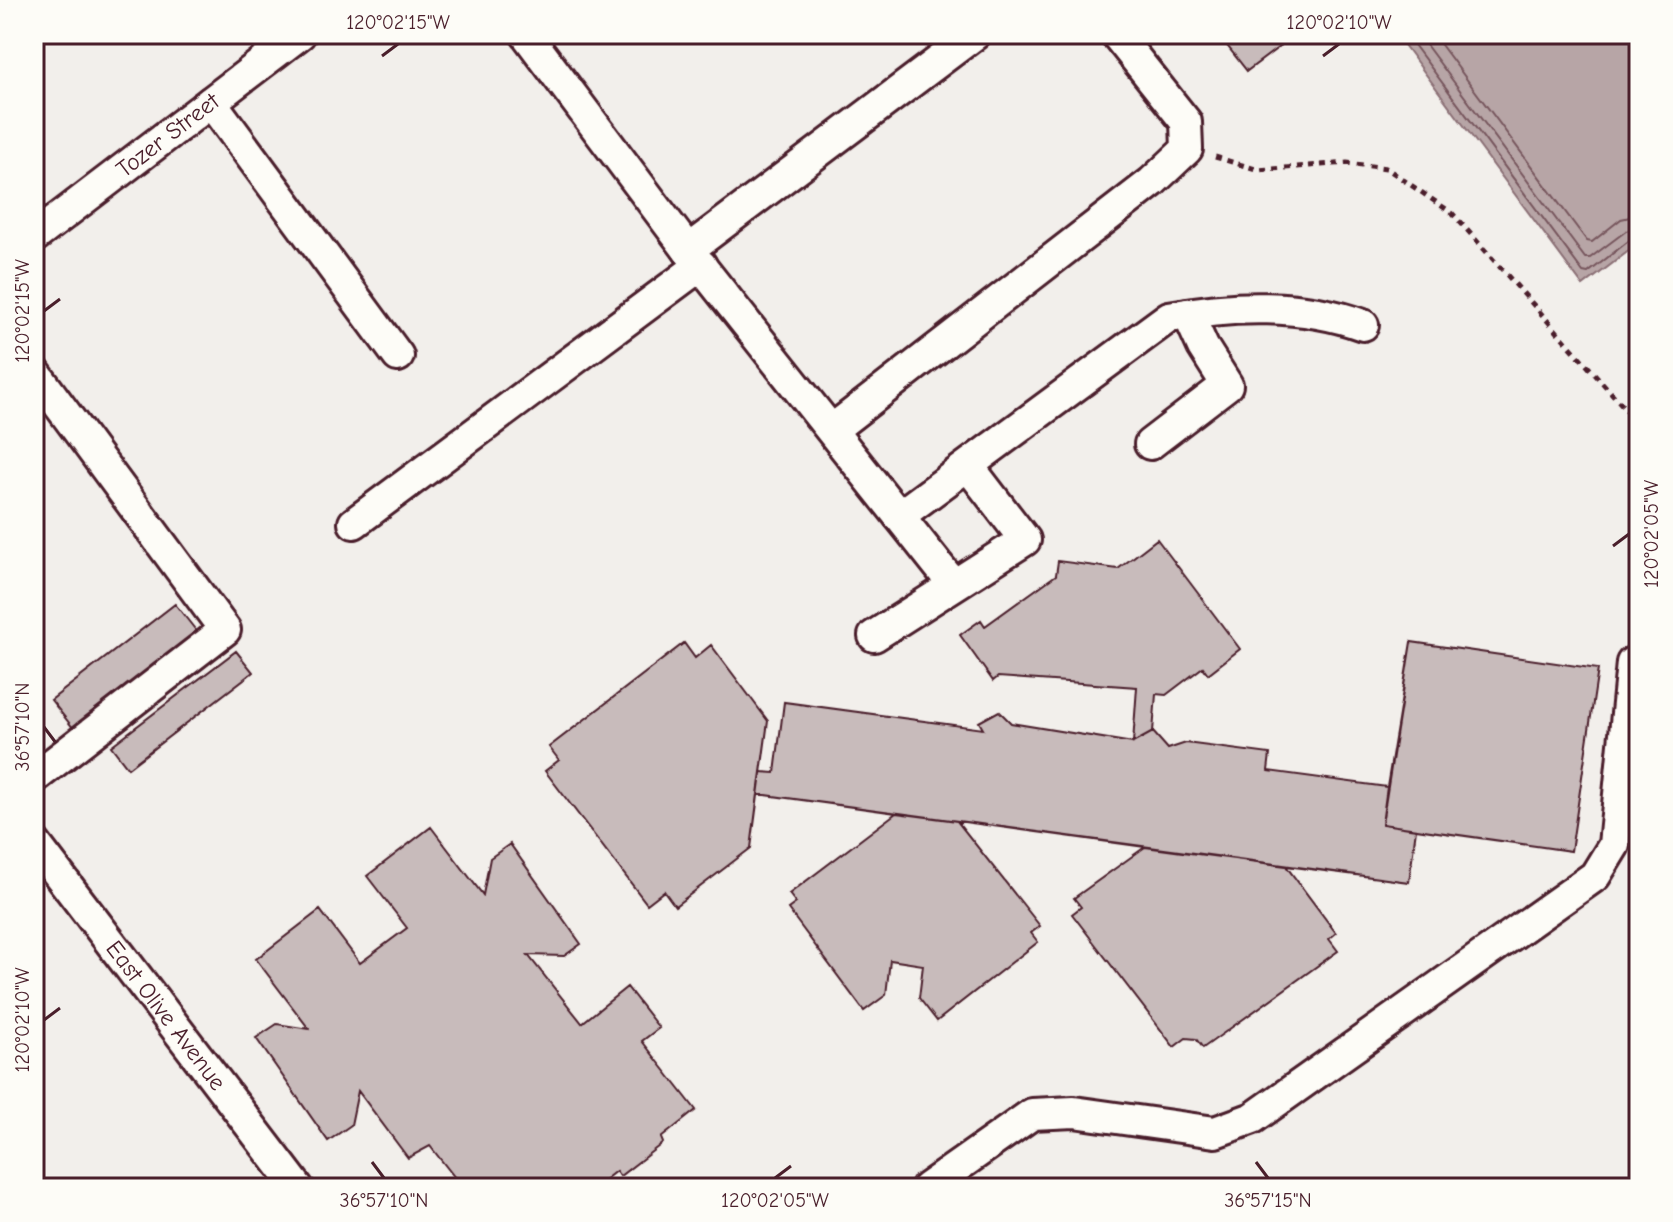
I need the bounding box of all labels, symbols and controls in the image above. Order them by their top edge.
text: 120°02'15"W [346,11,450,34]
text: 120°02'10"W [1287,11,1392,34]
street label: Tozer Street [111,86,225,183]
text: 120°02'15"W [11,259,34,363]
text: 120°02'05"W [1640,479,1663,588]
text: 36°57'10"N [11,683,34,771]
street label: East Olive Avenue [100,935,232,1096]
text: 120°02'10"W [11,967,34,1073]
text: 36°57'10"N [340,1189,428,1212]
text: 120°02'05"W [721,1189,830,1212]
text: 36°57'15"N [1224,1189,1312,1212]

